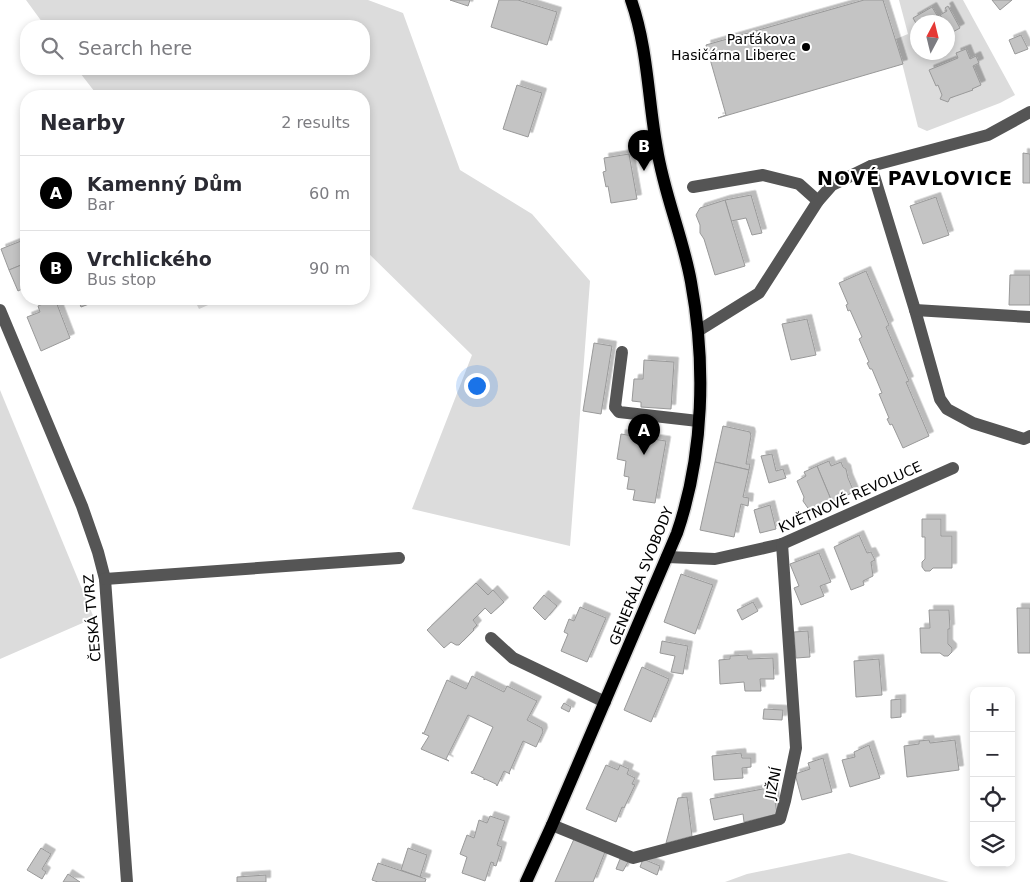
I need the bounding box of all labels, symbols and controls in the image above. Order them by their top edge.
north arrow [910,15,955,60]
search box [20,20,370,75]
place label: Parťákova Hasičárna Liberec [671,31,796,63]
icon: search [38,34,66,62]
text: Search here [78,37,192,59]
marker: Parťákova Hasičárna Liberec [800,41,812,53]
text: Nearby [40,111,125,135]
text: 2 results [281,113,350,132]
pin: B [628,130,660,171]
district label: NOVÉ PAVLOVICE [817,167,1013,189]
text: Kamenný Dům [87,173,242,195]
text: A [50,184,62,203]
text: 60 m [309,184,350,203]
text: Bar [87,195,114,214]
text: Vrchlického [87,248,212,270]
text: B [50,259,62,278]
text: 90 m [309,259,350,278]
text: Bus stop [87,270,156,289]
your location [464,373,490,399]
pin: A [628,414,660,455]
street label: KVĚTNOVÉ REVOLUCE [776,458,924,536]
street label: GENERÁLA SVOBODY [606,504,676,648]
street label: ČESKÁ TVRZ [79,574,104,663]
map controls [970,687,1015,867]
button: + [970,687,1015,732]
button: − [970,732,1015,777]
street label: JIŽNÍ [761,765,784,802]
button: locate [970,777,1015,822]
button: layers [970,822,1015,867]

